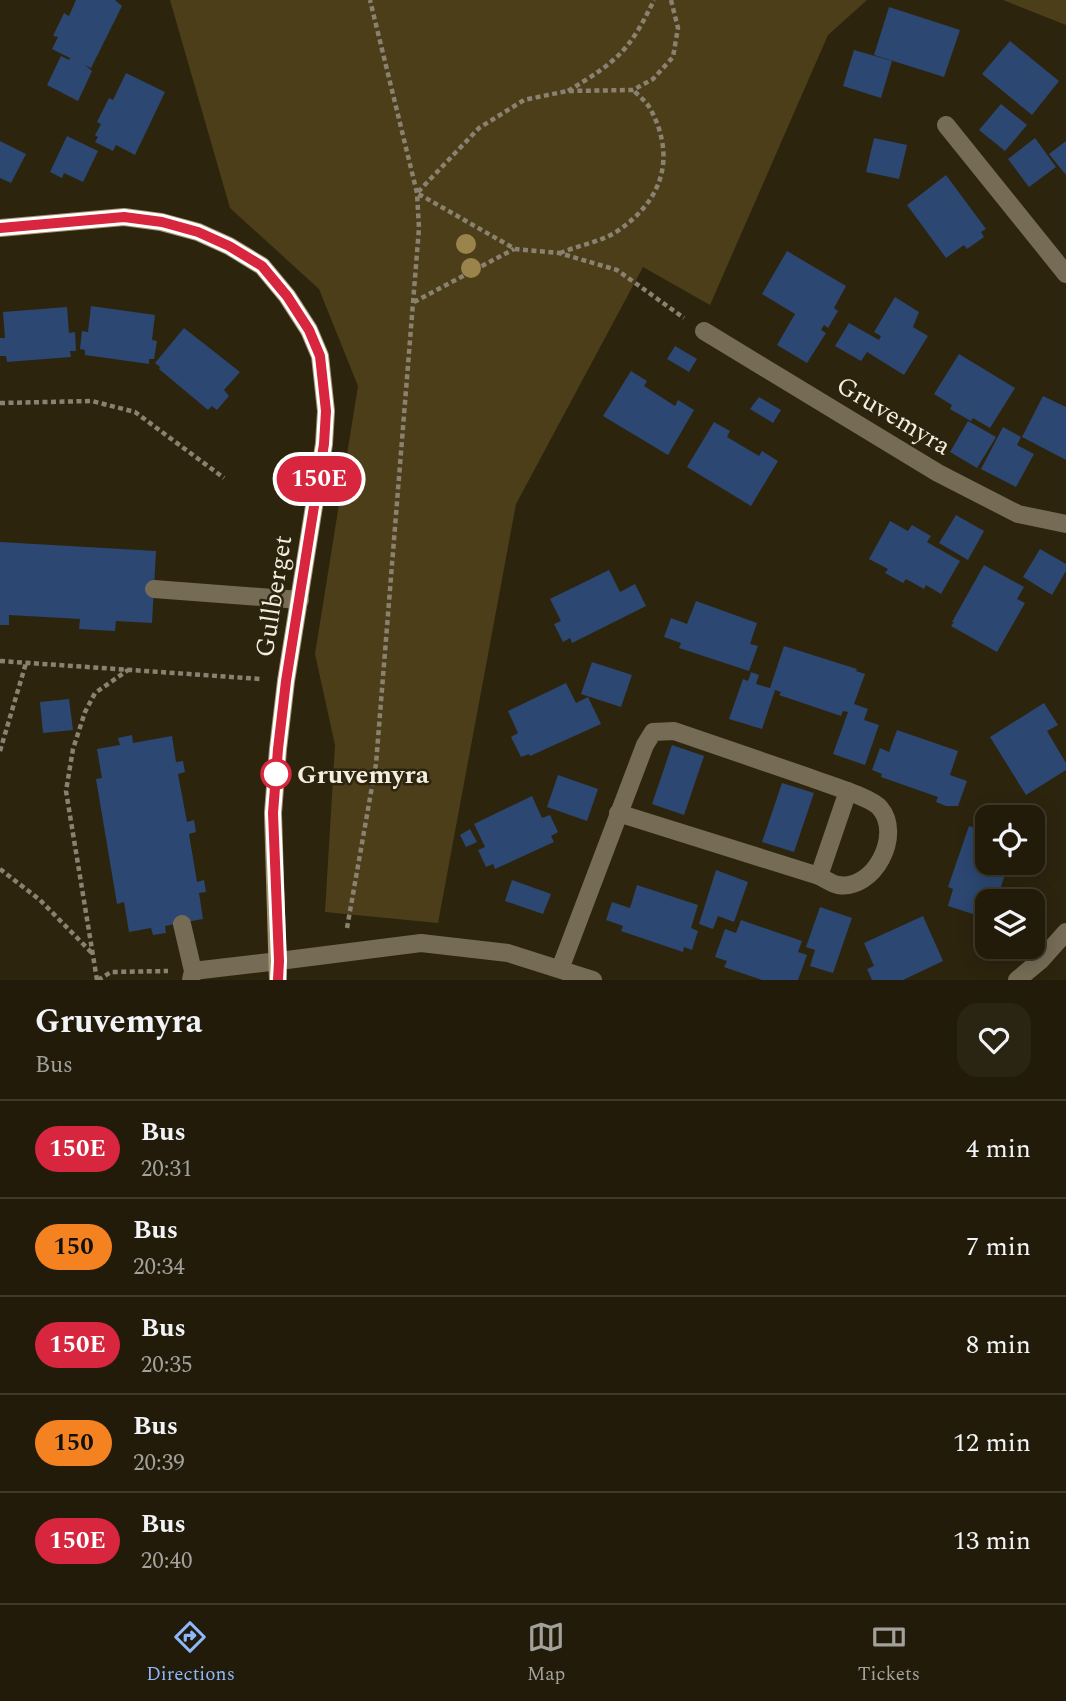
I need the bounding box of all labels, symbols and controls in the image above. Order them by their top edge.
street label: Gruvemyra [828,366,959,466]
line badge: 150E [270,456,368,502]
text: 150E [291,461,347,497]
street label: Gullberget [245,532,303,660]
place label: Gruvemyra [297,755,430,795]
marker: Gruvemyra [261,759,291,789]
map controls [975,805,1045,959]
button: locate [975,805,1045,875]
button: layers [975,889,1045,959]
text: Gruvemyra [35,997,203,1047]
button: heart [957,1003,1031,1077]
text: Bus [35,1048,73,1083]
text: Bus [141,1112,186,1152]
text: 4 min [966,1129,1031,1169]
text: 150E [49,1131,106,1167]
text: 20:31 [141,1152,193,1187]
text: Bus [133,1210,178,1250]
text: 7 min [966,1227,1031,1267]
text: 150 [53,1229,94,1265]
text: 20:34 [133,1250,185,1285]
text: Bus [141,1308,186,1348]
text: 8 min [966,1325,1031,1365]
text: 150E [49,1327,106,1363]
text: 20:35 [141,1348,193,1383]
text: Bus [133,1406,178,1446]
text: 12 min [953,1423,1031,1463]
text: 150 [53,1425,94,1461]
text: 20:39 [133,1446,185,1481]
text: Bus [141,1504,186,1544]
text: 13 min [953,1521,1031,1561]
text: 150E [49,1523,106,1559]
text: 20:40 [141,1544,193,1579]
tab: Directions [146,1618,235,1689]
tab: Map [527,1618,565,1689]
tab: Tickets [858,1618,920,1689]

